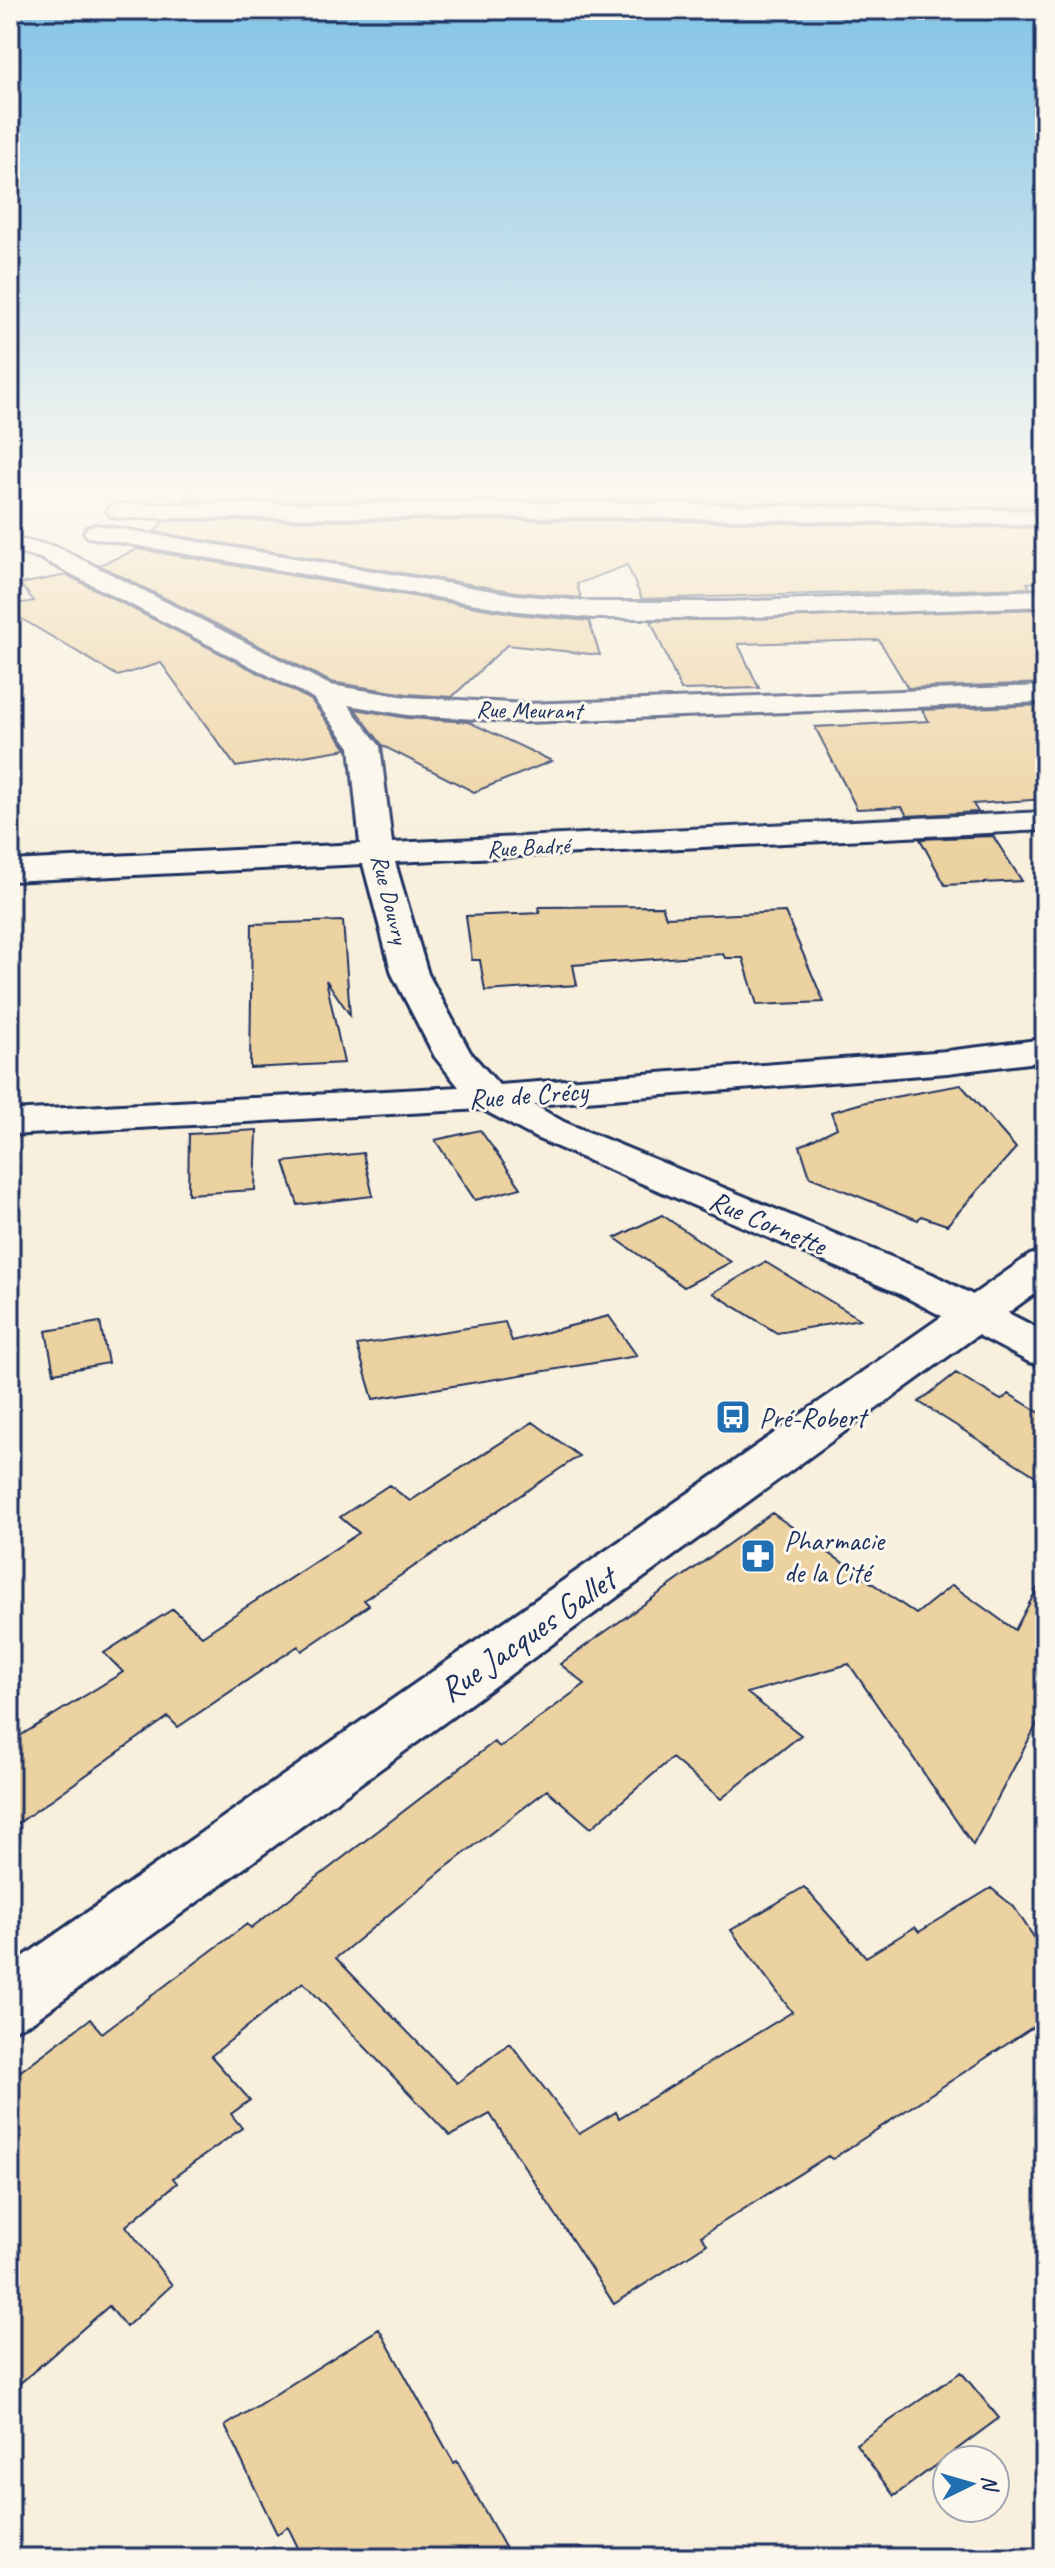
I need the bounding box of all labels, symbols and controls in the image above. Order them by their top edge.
street label: Rue Meurant [476,694,585,726]
street label: Rue Badré [486,830,574,864]
street label: Rue Douvry [364,851,416,948]
street label: Rue de Crécy [467,1073,591,1116]
street label: Rue Cornette [704,1182,833,1263]
bus stop icon: Pré-Robert [714,1398,752,1436]
place label: Pré-Robert [759,1400,869,1435]
place label: Pharmacie de la Cité [784,1523,886,1590]
pharmacy icon: Pharmacie de la Cité [739,1537,777,1575]
street label: Rue Jacques Gallet [431,1555,628,1711]
north arrow [931,2444,1011,2524]
text: N [975,2474,1005,2494]

